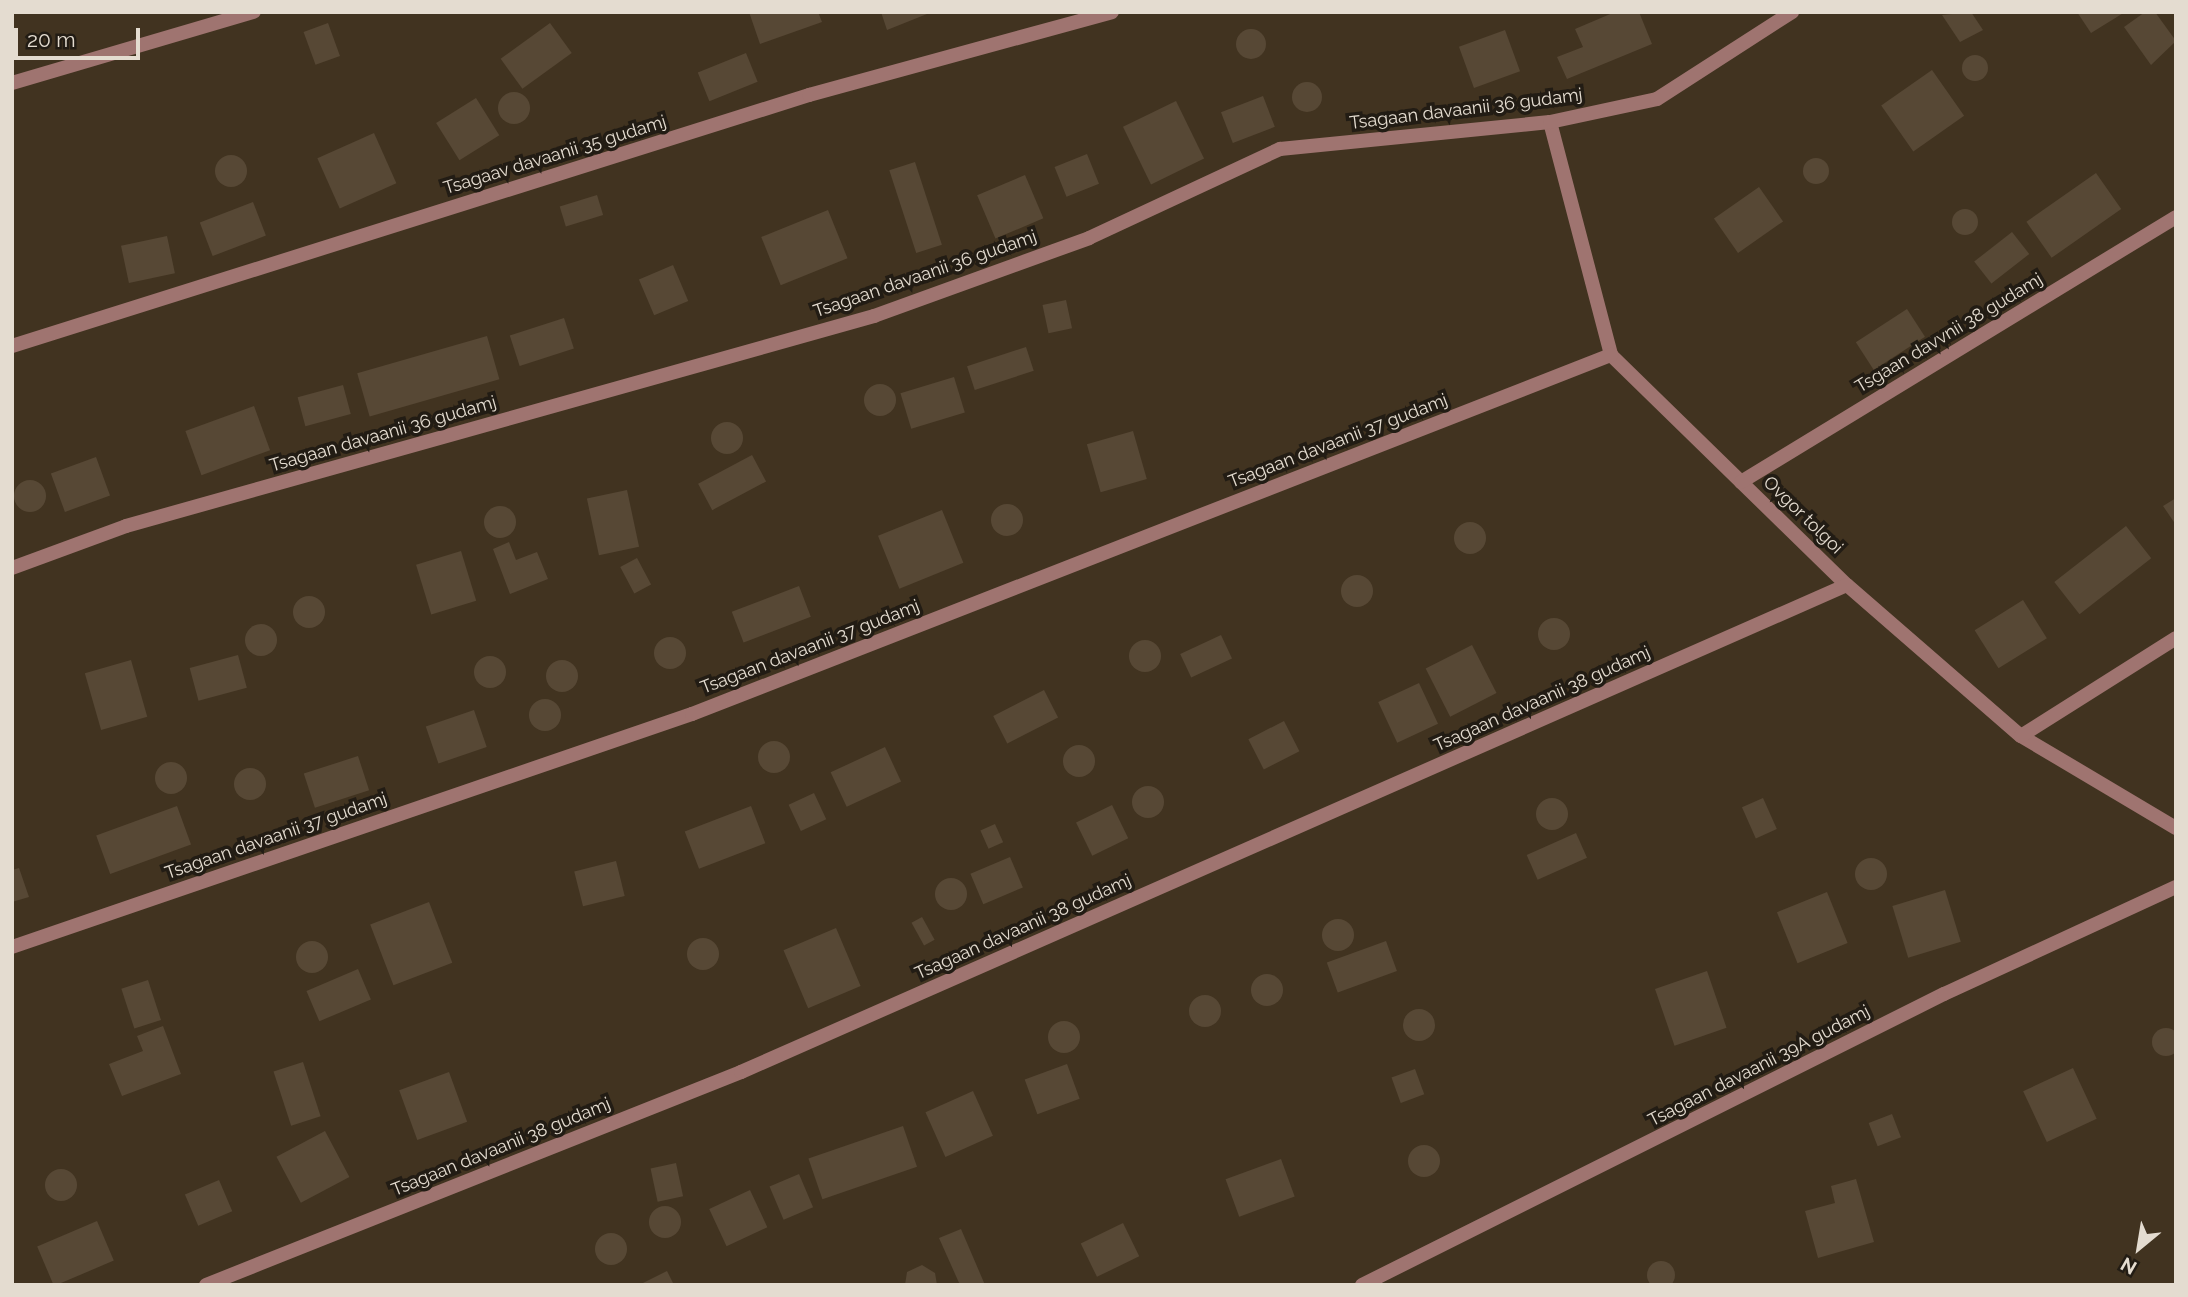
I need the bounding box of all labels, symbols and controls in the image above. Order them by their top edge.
scale bar [18,14,144,58]
text: 20 m [27,27,75,52]
street label: Tsagaan davaanii 36 gudamj [1348,84,1584,134]
street label: Tsagaav davaanii 35 gudamj [441,111,669,199]
street label: Tsagaan davaanii 36 gudamj [811,226,1039,322]
street label: Tsgaan davvnii 38 gudamj [1851,268,2047,398]
street label: Tsagaan davaanii 37 gudamj [1225,389,1451,493]
street label: Tsagaan davaanii 36 gudamj [267,391,499,477]
street label: Ovgor tolgoi [1759,472,1847,558]
street label: Tsagaan davaanii 37 gudamj [697,595,923,699]
street label: Tsagaan davaanii 38 gudamj [1431,641,1653,757]
street label: Tsagaan davaanii 37 gudamj [162,788,390,884]
street label: Tsagaan davaanii 38 gudamj [912,869,1134,985]
street label: Tsagaan davaanii 39A gudamj [1644,1000,1874,1132]
street label: Tsagaan davaanii 38 gudamj [388,1093,614,1201]
north arrow [2104,1213,2174,1283]
text: N [2117,1253,2140,1279]

